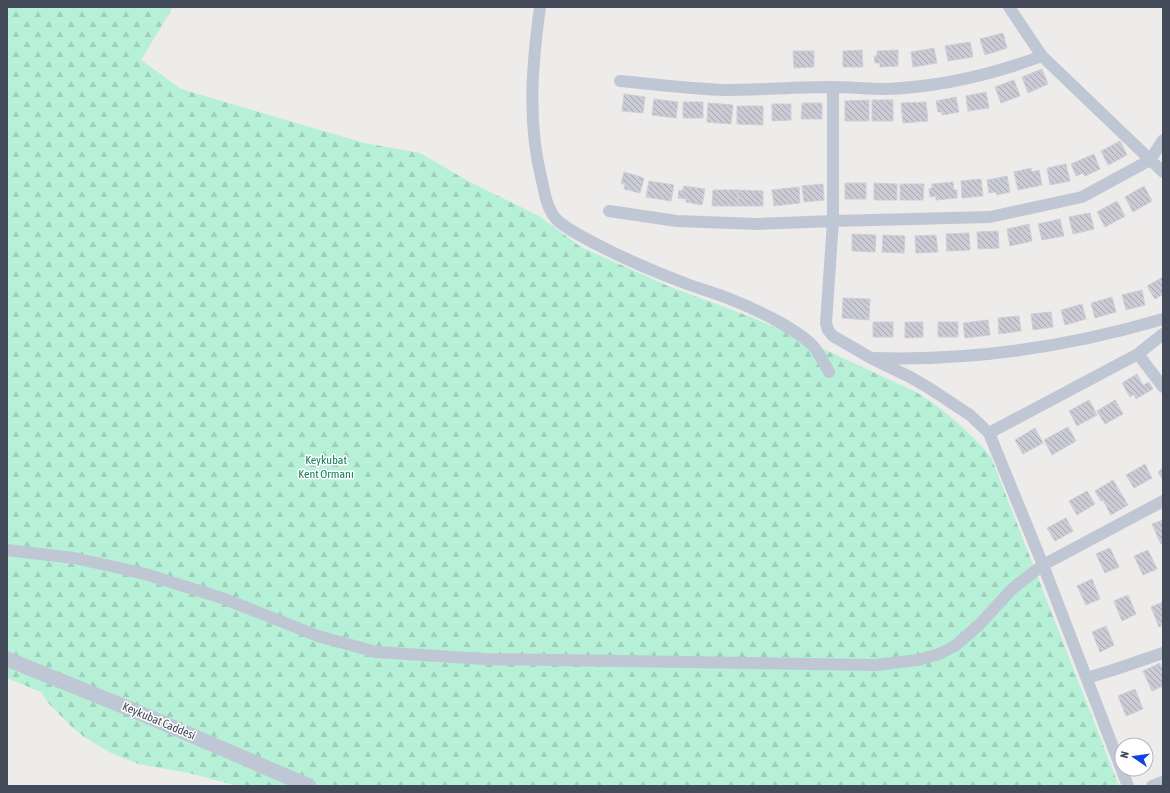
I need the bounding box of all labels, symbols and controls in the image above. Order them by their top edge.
park label: Keykubat Kent Ormanı [298,453,354,481]
street label: Keykubat Caddesi [120,699,198,743]
north arrow [1114,737,1154,777]
text: N [1118,750,1131,759]

